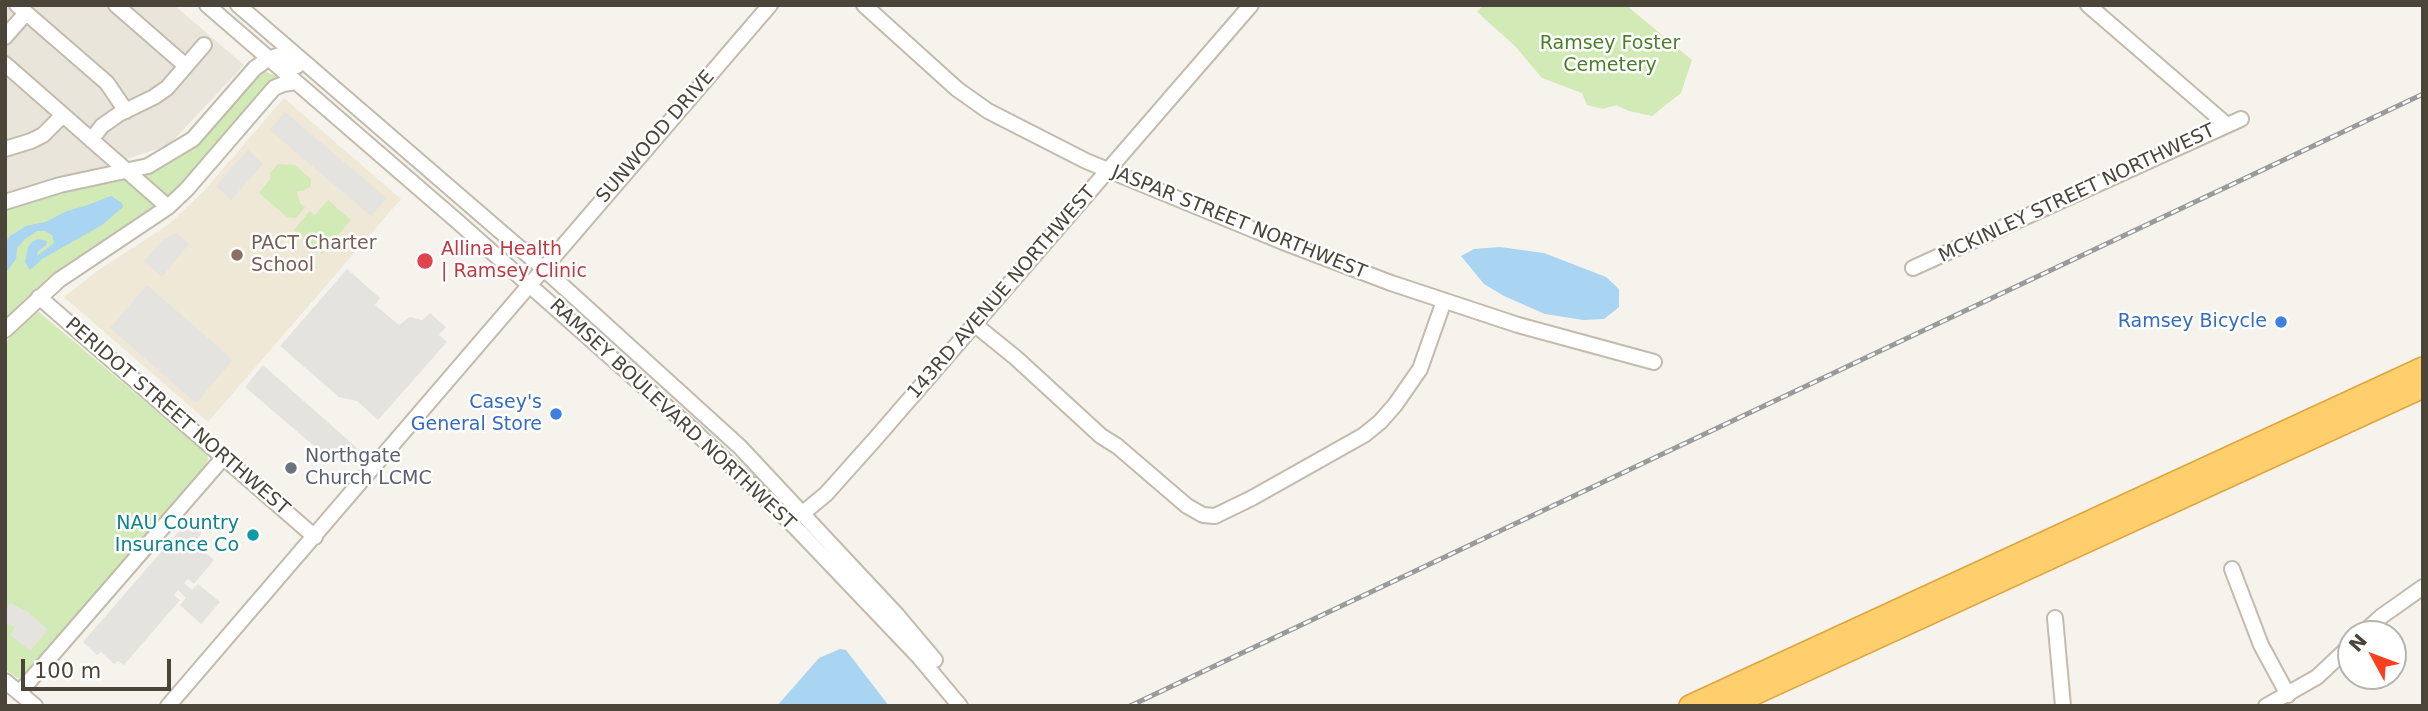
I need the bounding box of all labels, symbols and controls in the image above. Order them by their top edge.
park label: Ramsey Foster Cemetery [1540,33,1680,77]
street label: SUNWOOD DRIVE [592,66,720,208]
street label: MCKINLEY STREET NORTHWEST [1935,120,2219,268]
street label: JASPAR STREET NORTHWEST [1108,161,1370,285]
street label: 143RD AVENUE NORTHWEST [903,182,1101,404]
place label: PACT Charter School [251,233,377,277]
place label: Allina Health | Ramsey Clinic [441,239,587,283]
marker: PACT Charter School [229,247,245,263]
marker: Allina Health | Ramsey Clinic [415,251,435,271]
street label: RAMSEY BOULEVARD NORTHWEST [544,295,800,535]
place label: Ramsey Bicycle [2118,311,2267,333]
street label: PERIDOT STREET NORTHWEST [60,313,294,521]
marker: Ramsey Bicycle [2273,314,2289,330]
place label: Casey's General Store [411,392,542,436]
marker: Casey's General Store [548,406,564,422]
place label: Northgate Church LCMC [305,446,432,490]
marker: Northgate Church LCMC [283,460,299,476]
place label: NAU Country Insurance Co [115,513,239,557]
marker: NAU Country Insurance Co [245,527,261,543]
north arrow [2337,620,2407,690]
text: N [2344,629,2371,656]
scale bar [24,644,175,688]
text: 100 m [34,659,101,683]

